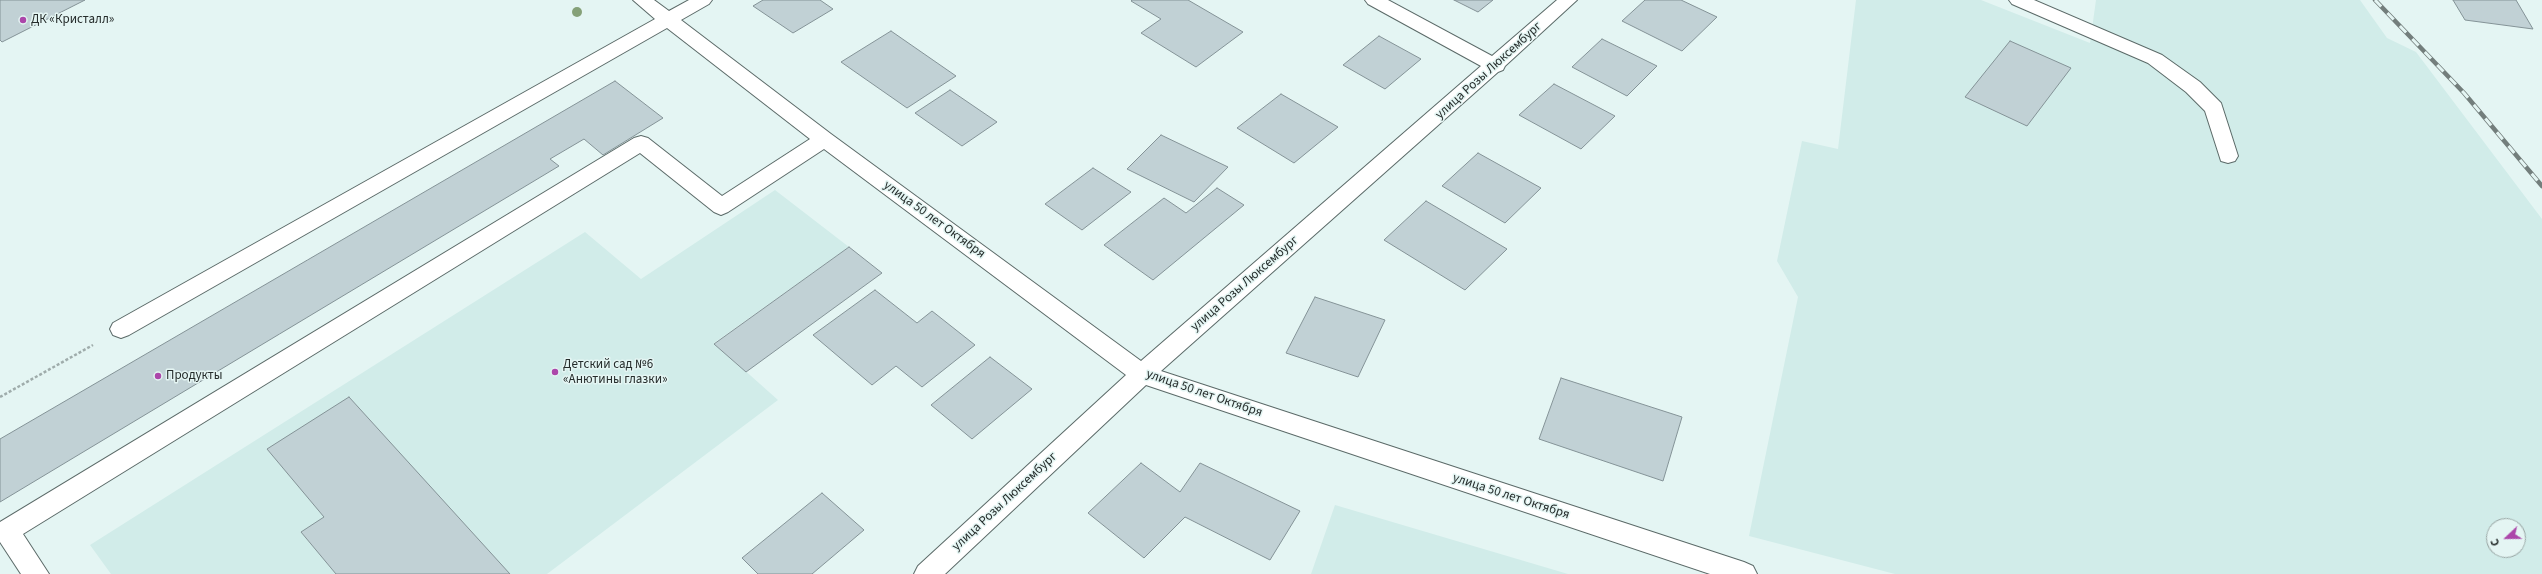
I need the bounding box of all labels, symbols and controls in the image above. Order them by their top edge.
place label: ДК «Кристалл» [31,12,114,28]
marker: ДК «Кристалл» [18,15,28,25]
street label: улица Розы Люксембург [1433,19,1545,123]
street label: улица 50 лет Октября [880,178,988,262]
street label: улица Розы Люксембург [1188,233,1302,335]
place label: Детский сад №6 «Анютины глазки» [563,357,668,388]
marker: Детский сад №6 «Анютины глазки» [550,367,560,377]
street label: улица 50 лет Октября [1144,367,1264,421]
place label: Продукты [166,368,223,384]
marker: Продукты [153,371,163,381]
street label: улица Розы Люксембург [949,449,1061,555]
street label: улица 50 лет Октября [1451,471,1571,523]
north arrow [2486,518,2526,558]
text: С [2487,537,2503,548]

